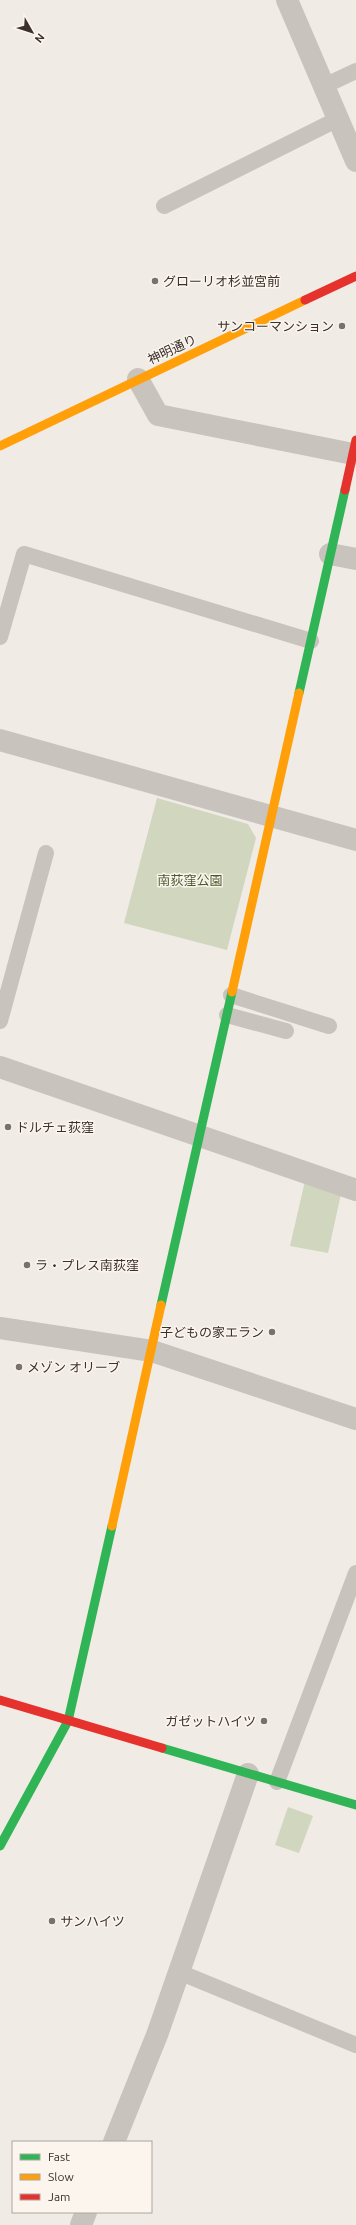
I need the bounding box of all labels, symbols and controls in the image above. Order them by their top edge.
north arrow [12,12,52,52]
text: N [33,31,47,45]
place label: グローリオ杉並宮前 [163,274,280,288]
marker: グローリオ杉並宮前 [150,276,160,286]
place label: サンコーマンション [217,319,334,333]
marker: サンコーマンション [337,321,347,331]
street label: 神明通り [145,332,199,366]
park label: 南荻窪公園 [157,873,223,887]
place label: ドルチェ荻窪 [16,1120,94,1134]
marker: ドルチェ荻窪 [3,1122,13,1132]
place label: ラ・プレス南荻窪 [35,1258,139,1272]
marker: ラ・プレス南荻窪 [22,1260,32,1270]
place label: 子どもの家エラン [160,1325,264,1339]
marker: 子どもの家エラン [267,1327,277,1337]
place label: メゾン オリーブ [27,1360,120,1374]
marker: メゾン オリーブ [14,1362,24,1372]
place label: ガゼットハイツ [165,1714,256,1728]
marker: ガゼットハイツ [259,1716,269,1726]
place label: サンハイツ [60,1914,125,1928]
marker: サンハイツ [47,1916,57,1926]
legend [12,2141,152,2213]
text: Fast [48,2150,70,2163]
text: Slow [48,2170,74,2183]
text: Jam [48,2190,70,2203]

